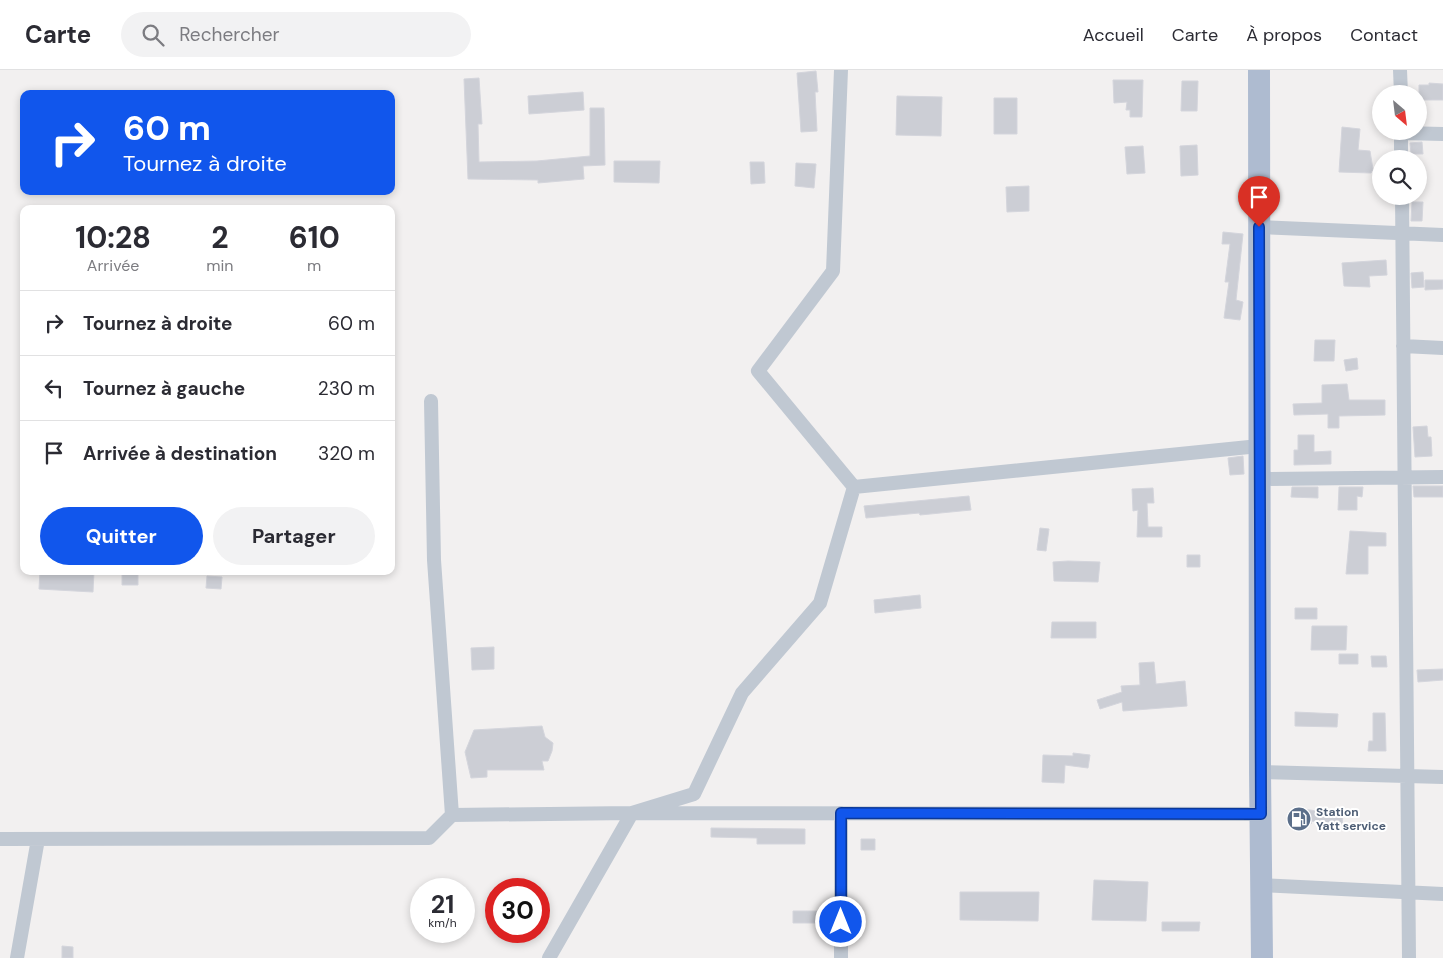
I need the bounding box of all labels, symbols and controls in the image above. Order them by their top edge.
search box [121,12,471,57]
text: Carte [25,19,91,50]
icon: search [139,21,167,49]
text: Rechercher [179,22,280,47]
text: Accueil [1083,23,1144,47]
text: Carte [1172,23,1218,47]
text: À propos [1246,23,1322,47]
text: Contact [1350,23,1418,47]
north arrow [1372,85,1428,140]
map controls [1372,85,1427,205]
text: 60 m [123,105,211,151]
icon: right [40,110,105,175]
text: Tournez à droite [123,149,287,178]
button: search [1372,150,1427,205]
pin [1238,176,1280,227]
icon: arrive [1245,183,1273,211]
text: 10:28 [75,218,151,257]
text: 2 [211,218,228,257]
text: 610 [289,218,340,257]
text: Arrivée [87,255,139,276]
text: min [206,255,233,276]
text: m [307,255,321,276]
icon: right [40,309,68,337]
text: Tournez à droite [83,311,233,336]
text: 60 m [328,311,375,336]
icon: left [40,374,68,402]
text: Tournez à gauche [83,376,245,401]
text: 230 m [318,376,375,401]
icon: arrive [40,439,68,467]
text: Arrivée à destination [83,441,277,466]
text: 320 m [318,441,375,466]
button: Quitter [40,507,203,565]
button: Partager [213,507,375,565]
place label: Station Yatt service [1316,804,1386,834]
fuel station icon: Station Yatt service [1286,806,1312,832]
speed limit sign: 30 [485,878,550,943]
text: 21 [431,888,454,921]
position arrow [814,895,866,947]
text: km/h [428,915,457,931]

